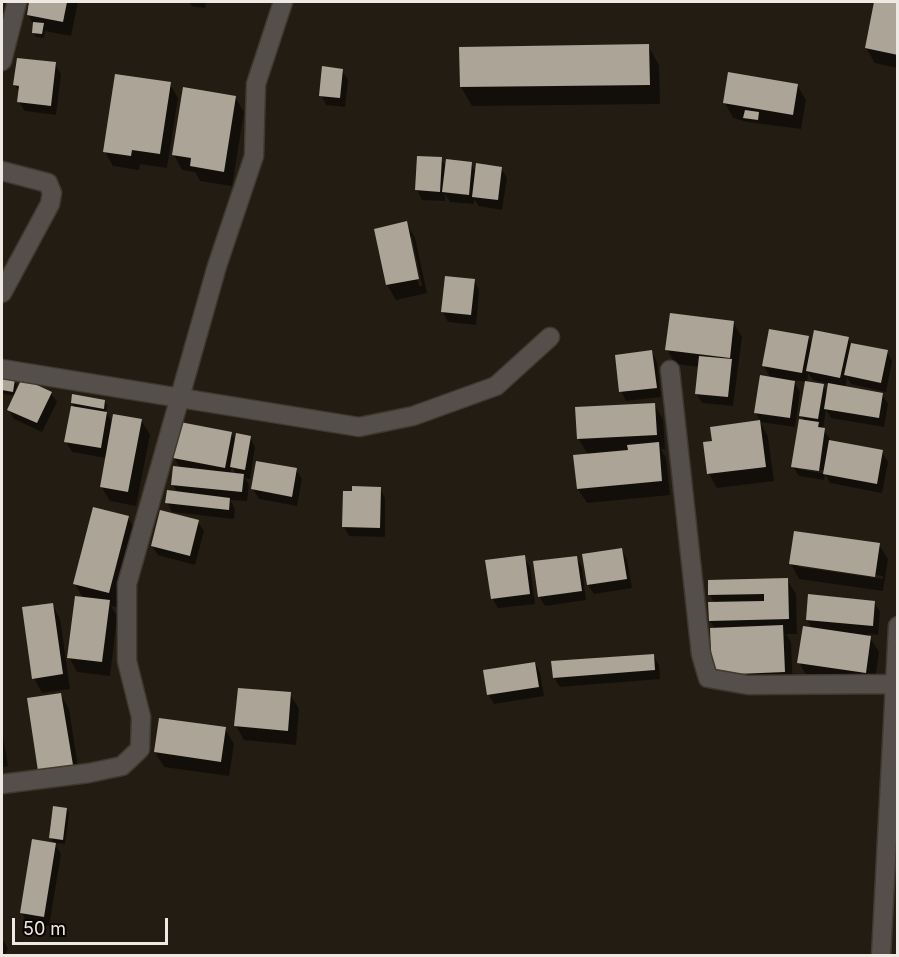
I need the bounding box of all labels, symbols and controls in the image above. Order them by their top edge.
scale bar [15,906,171,944]
text: 50 m [23,918,66,939]

